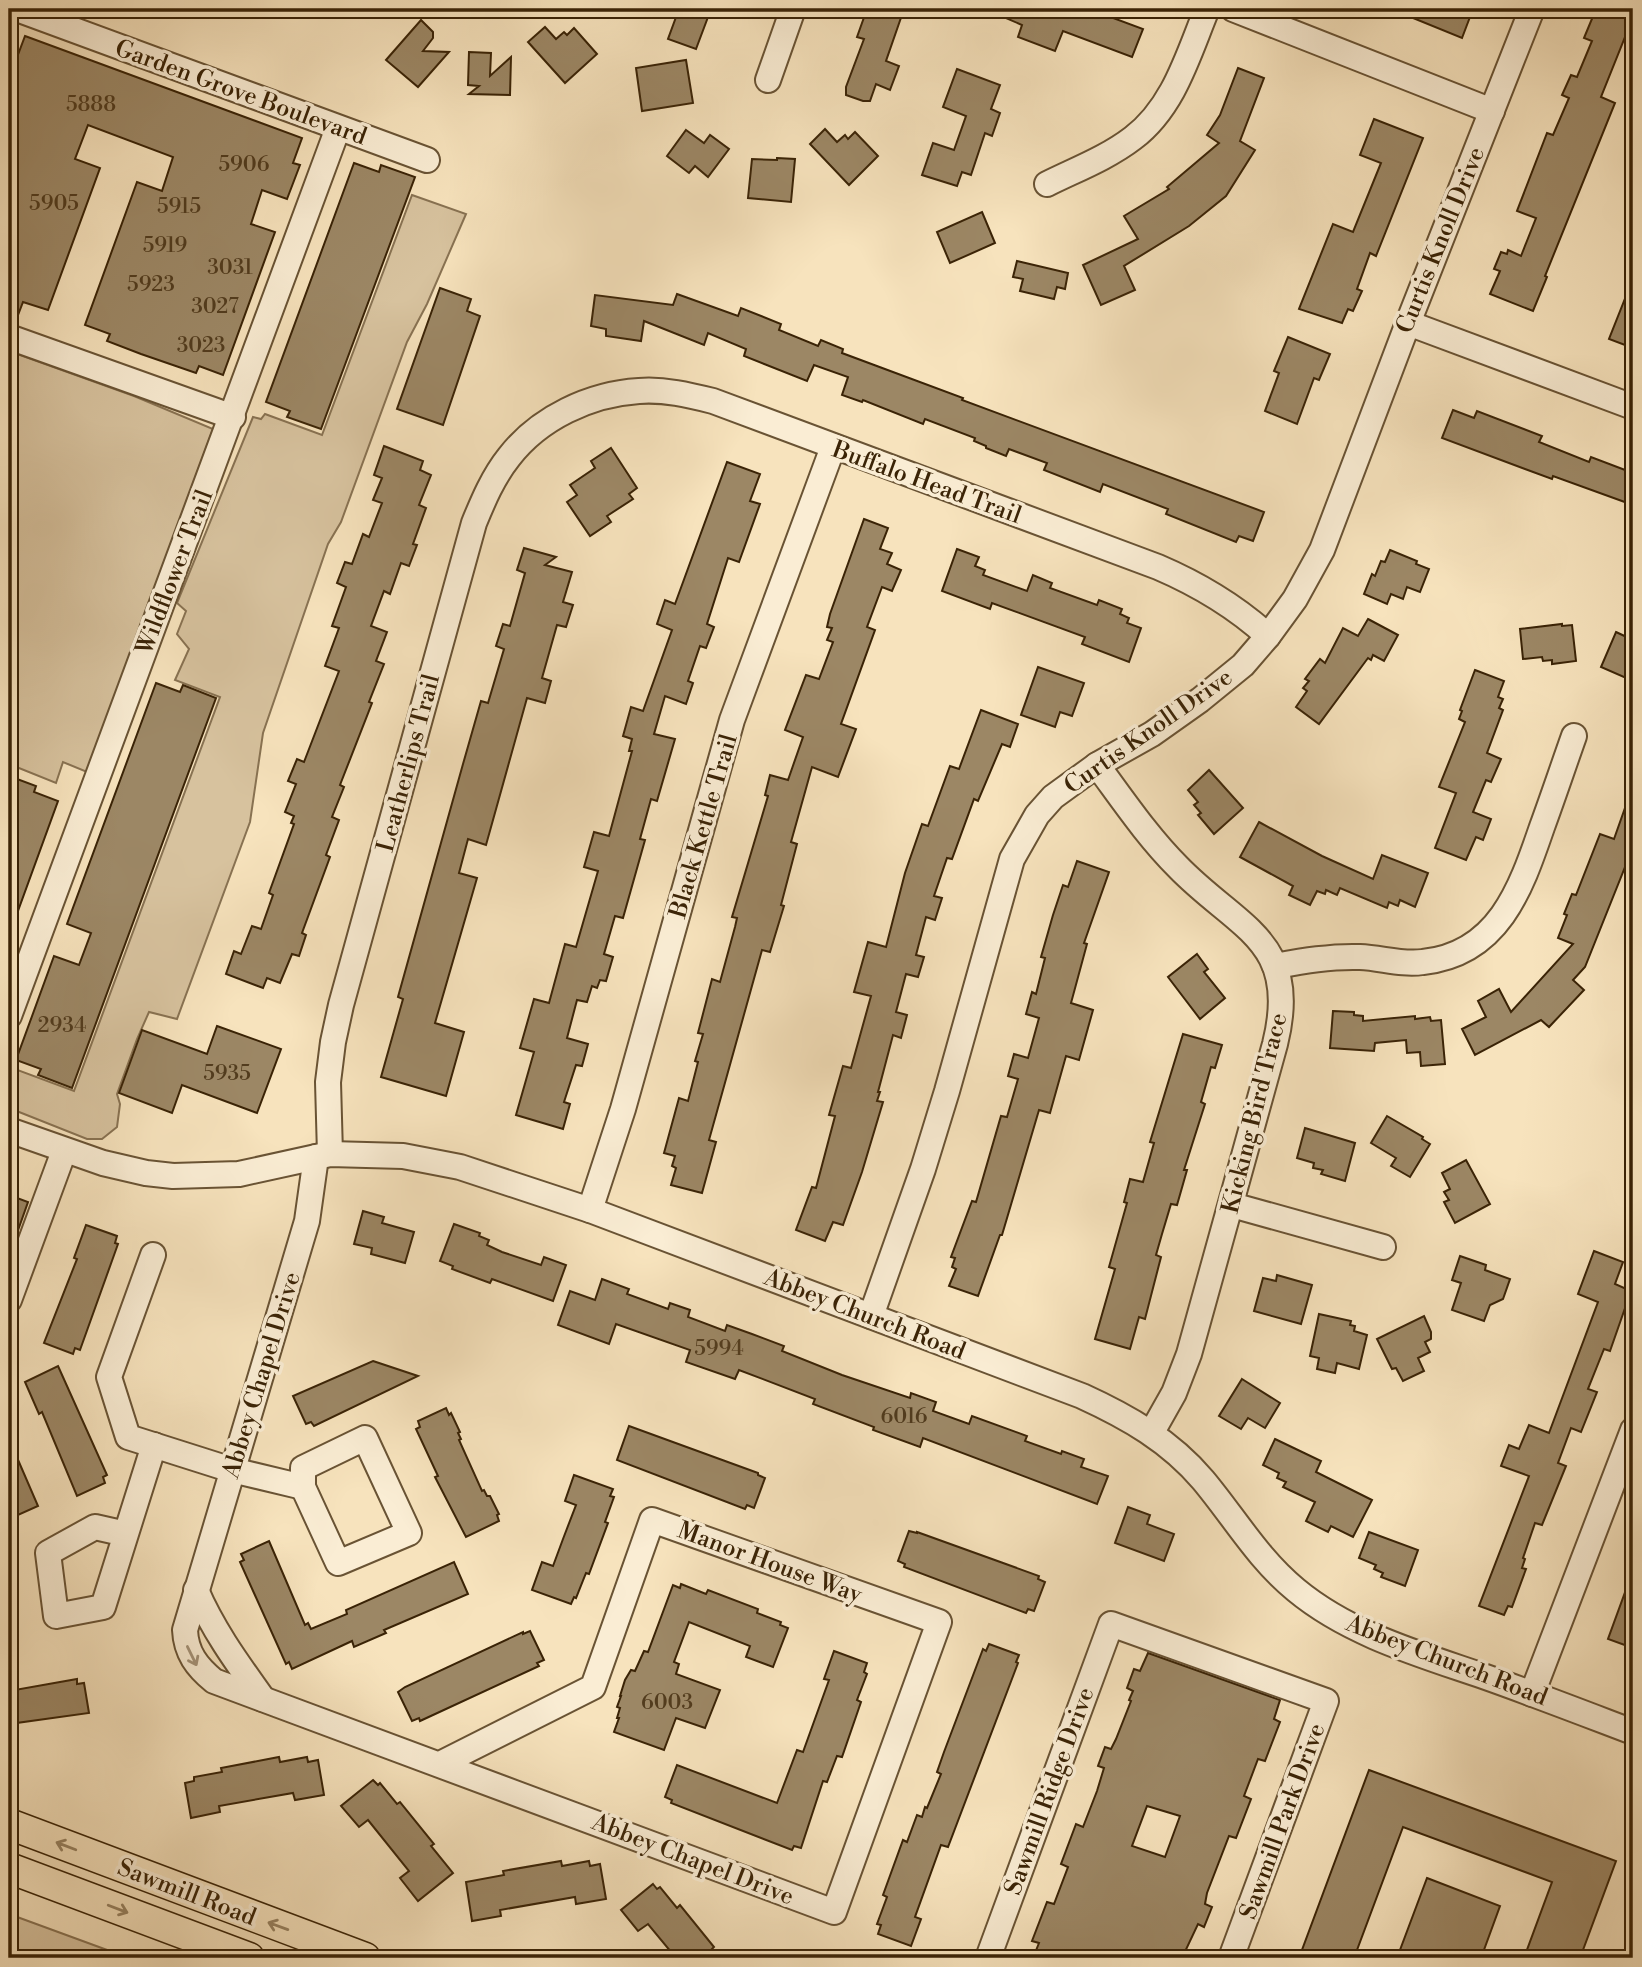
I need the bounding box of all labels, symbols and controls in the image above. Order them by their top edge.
street label: Garden Grove Boulevard [111,33,371,153]
house number: 5888 [66,92,116,118]
street label: Curtis Knoll Drive [1390,143,1492,338]
house number: 5906 [219,152,270,178]
house number: 5905 [29,191,79,217]
house number: 5915 [157,194,201,220]
house number: 5919 [143,233,187,259]
house number: 3031 [207,255,253,281]
house number: 5923 [127,272,175,298]
house number: 3027 [191,294,239,320]
house number: 3023 [177,333,225,359]
street label: Buffalo Head Trail [827,434,1025,531]
street label: Wildflower Trail [129,486,220,660]
street label: Curtis Knoll Drive [1059,663,1239,801]
street label: Leatherlips Trail [371,671,447,856]
street label: Black Kettle Trail [663,731,745,923]
street label: Kicking Bird Trace [1216,1010,1294,1217]
house number: 2934 [37,1013,87,1039]
house number: 5935 [203,1061,251,1087]
street label: Abbey Church Road [759,1262,970,1367]
street label: Abbey Chapel Drive [216,1269,308,1483]
house number: 5994 [694,1336,744,1362]
house number: 6016 [881,1404,928,1430]
street label: Manor House Way [673,1516,866,1610]
street label: Abbey Church Road [1341,1608,1552,1713]
one-way arrow [186,1645,200,1665]
street label: Sawmill Ridge Drive [998,1683,1101,1899]
house number: 6003 [641,1690,693,1716]
street label: Sawmill Park Drive [1234,1719,1332,1923]
street label: Abbey Chapel Drive [586,1807,798,1912]
one-way arrow [55,1838,77,1851]
street label: Sawmill Road [113,1853,261,1933]
one-way arrow [107,1904,129,1917]
one-way arrow [268,1919,290,1931]

